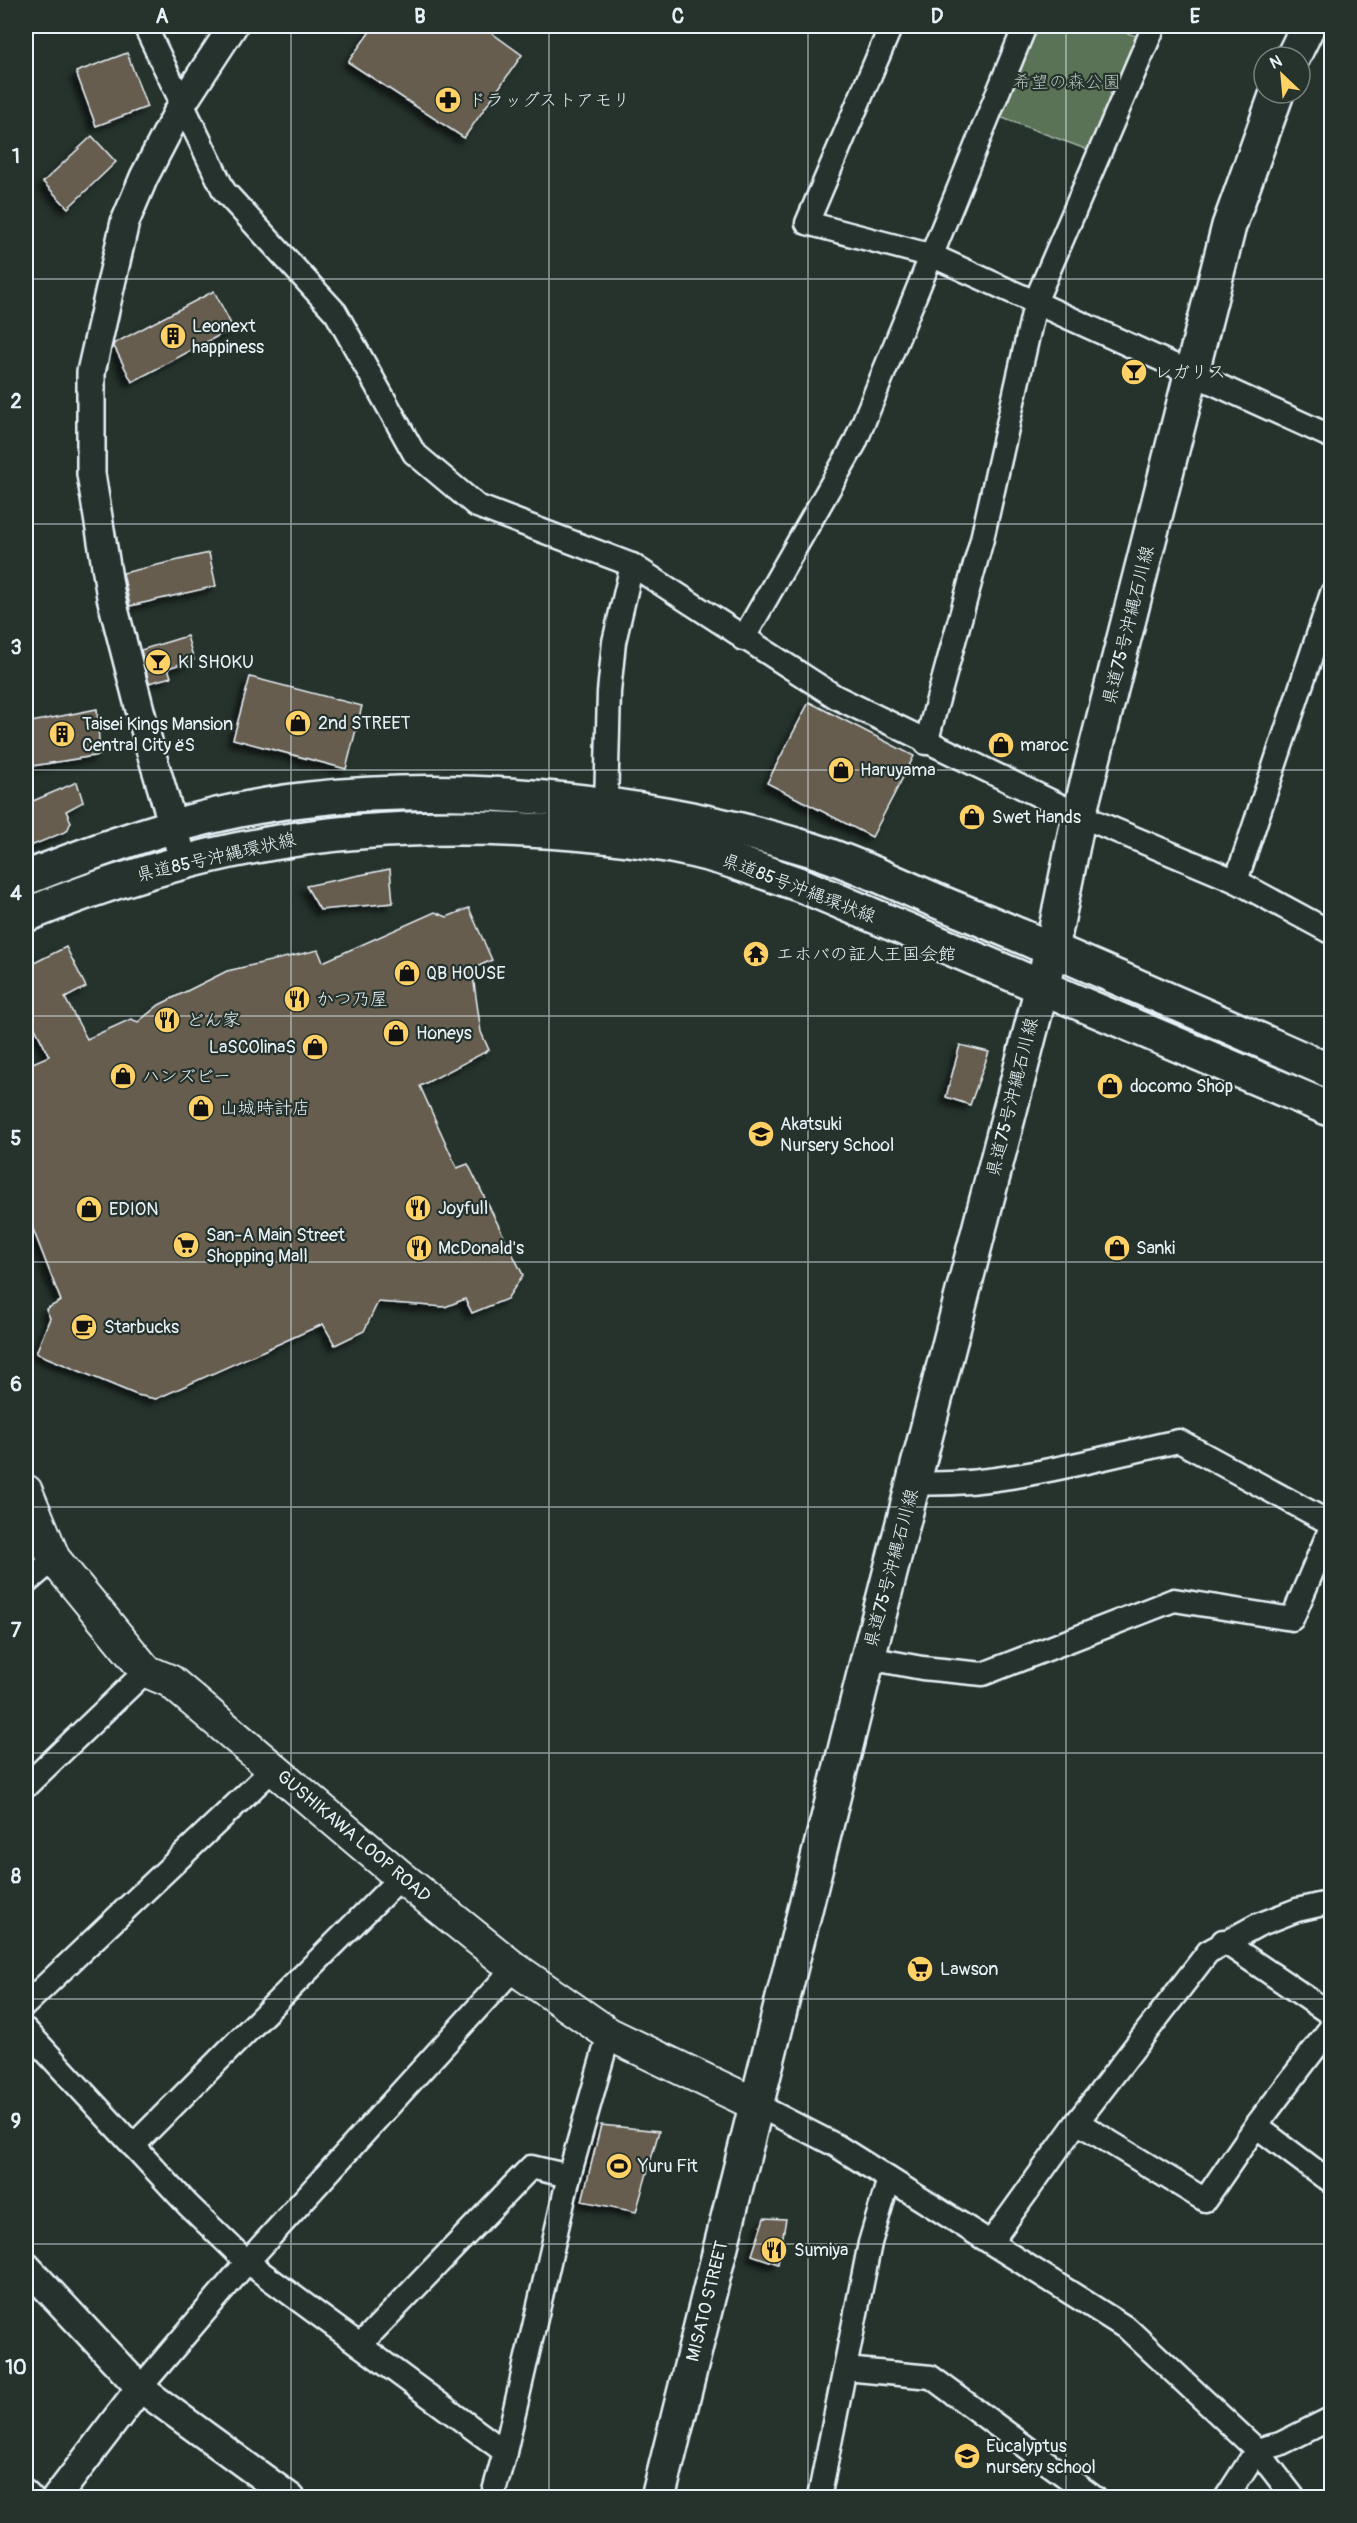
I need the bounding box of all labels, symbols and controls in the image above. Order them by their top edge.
text: A [156,4,169,29]
text: B [414,4,426,29]
text: C [672,4,684,29]
text: D [931,4,944,29]
text: E [1190,4,1201,29]
north arrow [1252,45,1312,105]
text: N [1267,51,1285,74]
park label: 希望の森公園 [1013,71,1121,94]
pharmacy icon: ドラッグストアモリ [433,85,463,115]
place label: ドラッグストアモリ [468,89,630,112]
text: 1 [12,144,20,169]
place label: Leonext happiness [192,315,264,359]
building icon: Leonext happiness [158,321,188,351]
bar icon: レガリス [1119,357,1149,387]
place label: レガリス [1154,361,1226,384]
text: 2 [10,389,22,414]
street label: 県道75号沖縄石川線 [1098,543,1159,707]
text: 3 [10,635,22,660]
bar icon: KI SHOKU [143,647,173,677]
place label: KI SHOKU [178,651,254,674]
shop icon: 2nd STREET [283,708,313,738]
place label: 2nd STREET [318,712,411,735]
place label: Taisei Kings Mansion Central City ëS [82,713,233,757]
building icon: Taisei Kings Mansion Central City ëS [47,719,77,749]
shop icon: maroc [986,730,1016,760]
place label: maroc [1020,734,1069,757]
shop icon: Haruyama [826,755,856,785]
place label: Haruyama [860,759,936,782]
shop icon: Swet Hands [957,802,987,832]
place label: Swet Hands [992,806,1081,829]
street label: 県道85号沖縄環状線 [134,828,298,887]
street label: 県道85号沖縄環状線 [719,849,879,928]
text: 4 [10,881,22,906]
temple icon: エホバの証人王国会館 [741,939,771,969]
place label: エホバの証人王国会館 [776,943,956,966]
shop icon: QB HOUSE [392,958,422,988]
place label: QB HOUSE [426,962,506,985]
restaurant icon: かつ乃屋 [282,984,312,1014]
place label: かつ乃屋 [316,988,388,1011]
restaurant icon: どん家 [152,1005,182,1035]
place label: どん家 [186,1009,240,1032]
street label: 県道75号沖縄石川線 [982,1015,1043,1179]
shop icon: Honeys [381,1018,411,1048]
place label: Honeys [416,1022,472,1045]
shop icon: LaSCOlinaS [300,1032,330,1062]
place label: LaSCOlinaS [209,1036,296,1059]
shop icon: ハンズビー [108,1061,138,1091]
place label: ハンズビー [142,1065,231,1088]
shop icon: docomo Shop [1095,1071,1125,1101]
place label: docomo Shop [1130,1075,1233,1098]
shop icon: 山城時計店 [186,1093,216,1123]
place label: 山城時計店 [220,1097,310,1120]
place label: Akatsuki Nursery School [780,1113,894,1157]
school or university icon: Akatsuki Nursery School [746,1119,776,1149]
text: 5 [11,1126,22,1151]
restaurant icon: Joyfull [403,1193,433,1223]
shop icon: EDION [74,1194,104,1224]
place label: Joyfull [438,1197,488,1220]
place label: EDION [109,1198,158,1221]
place label: San-A Main Street Shopping Mall [206,1224,346,1268]
supermarket icon: San-A Main Street Shopping Mall [171,1230,201,1260]
restaurant icon: McDonald's [404,1233,434,1263]
shop icon: Sanki [1102,1233,1132,1263]
place label: McDonald's [438,1237,524,1260]
place label: Sanki [1136,1237,1175,1260]
cafe icon: Starbucks [69,1312,99,1342]
place label: Starbucks [104,1316,179,1339]
text: 6 [10,1372,22,1397]
street label: 県道75号沖縄石川線 [859,1486,924,1650]
text: 7 [11,1618,22,1643]
street label: GUSHIKAWA LOOP ROAD [272,1765,435,1907]
text: 8 [11,1864,21,1889]
supermarket icon: Lawson [905,1954,935,1984]
place label: Lawson [940,1958,998,1981]
text: 9 [11,2109,21,2134]
sports icon: Yuru Fit [604,2151,634,2181]
place label: Yuru Fit [637,2155,698,2178]
restaurant icon: Sumiya [759,2235,789,2265]
street label: MISATO STREET [681,2238,734,2364]
place label: Sumiya [794,2239,848,2262]
text: 10 [5,2355,27,2380]
place label: Eucalyptus nursery school [986,2435,1096,2479]
school or university icon: Eucalyptus nursery school [952,2441,982,2471]

